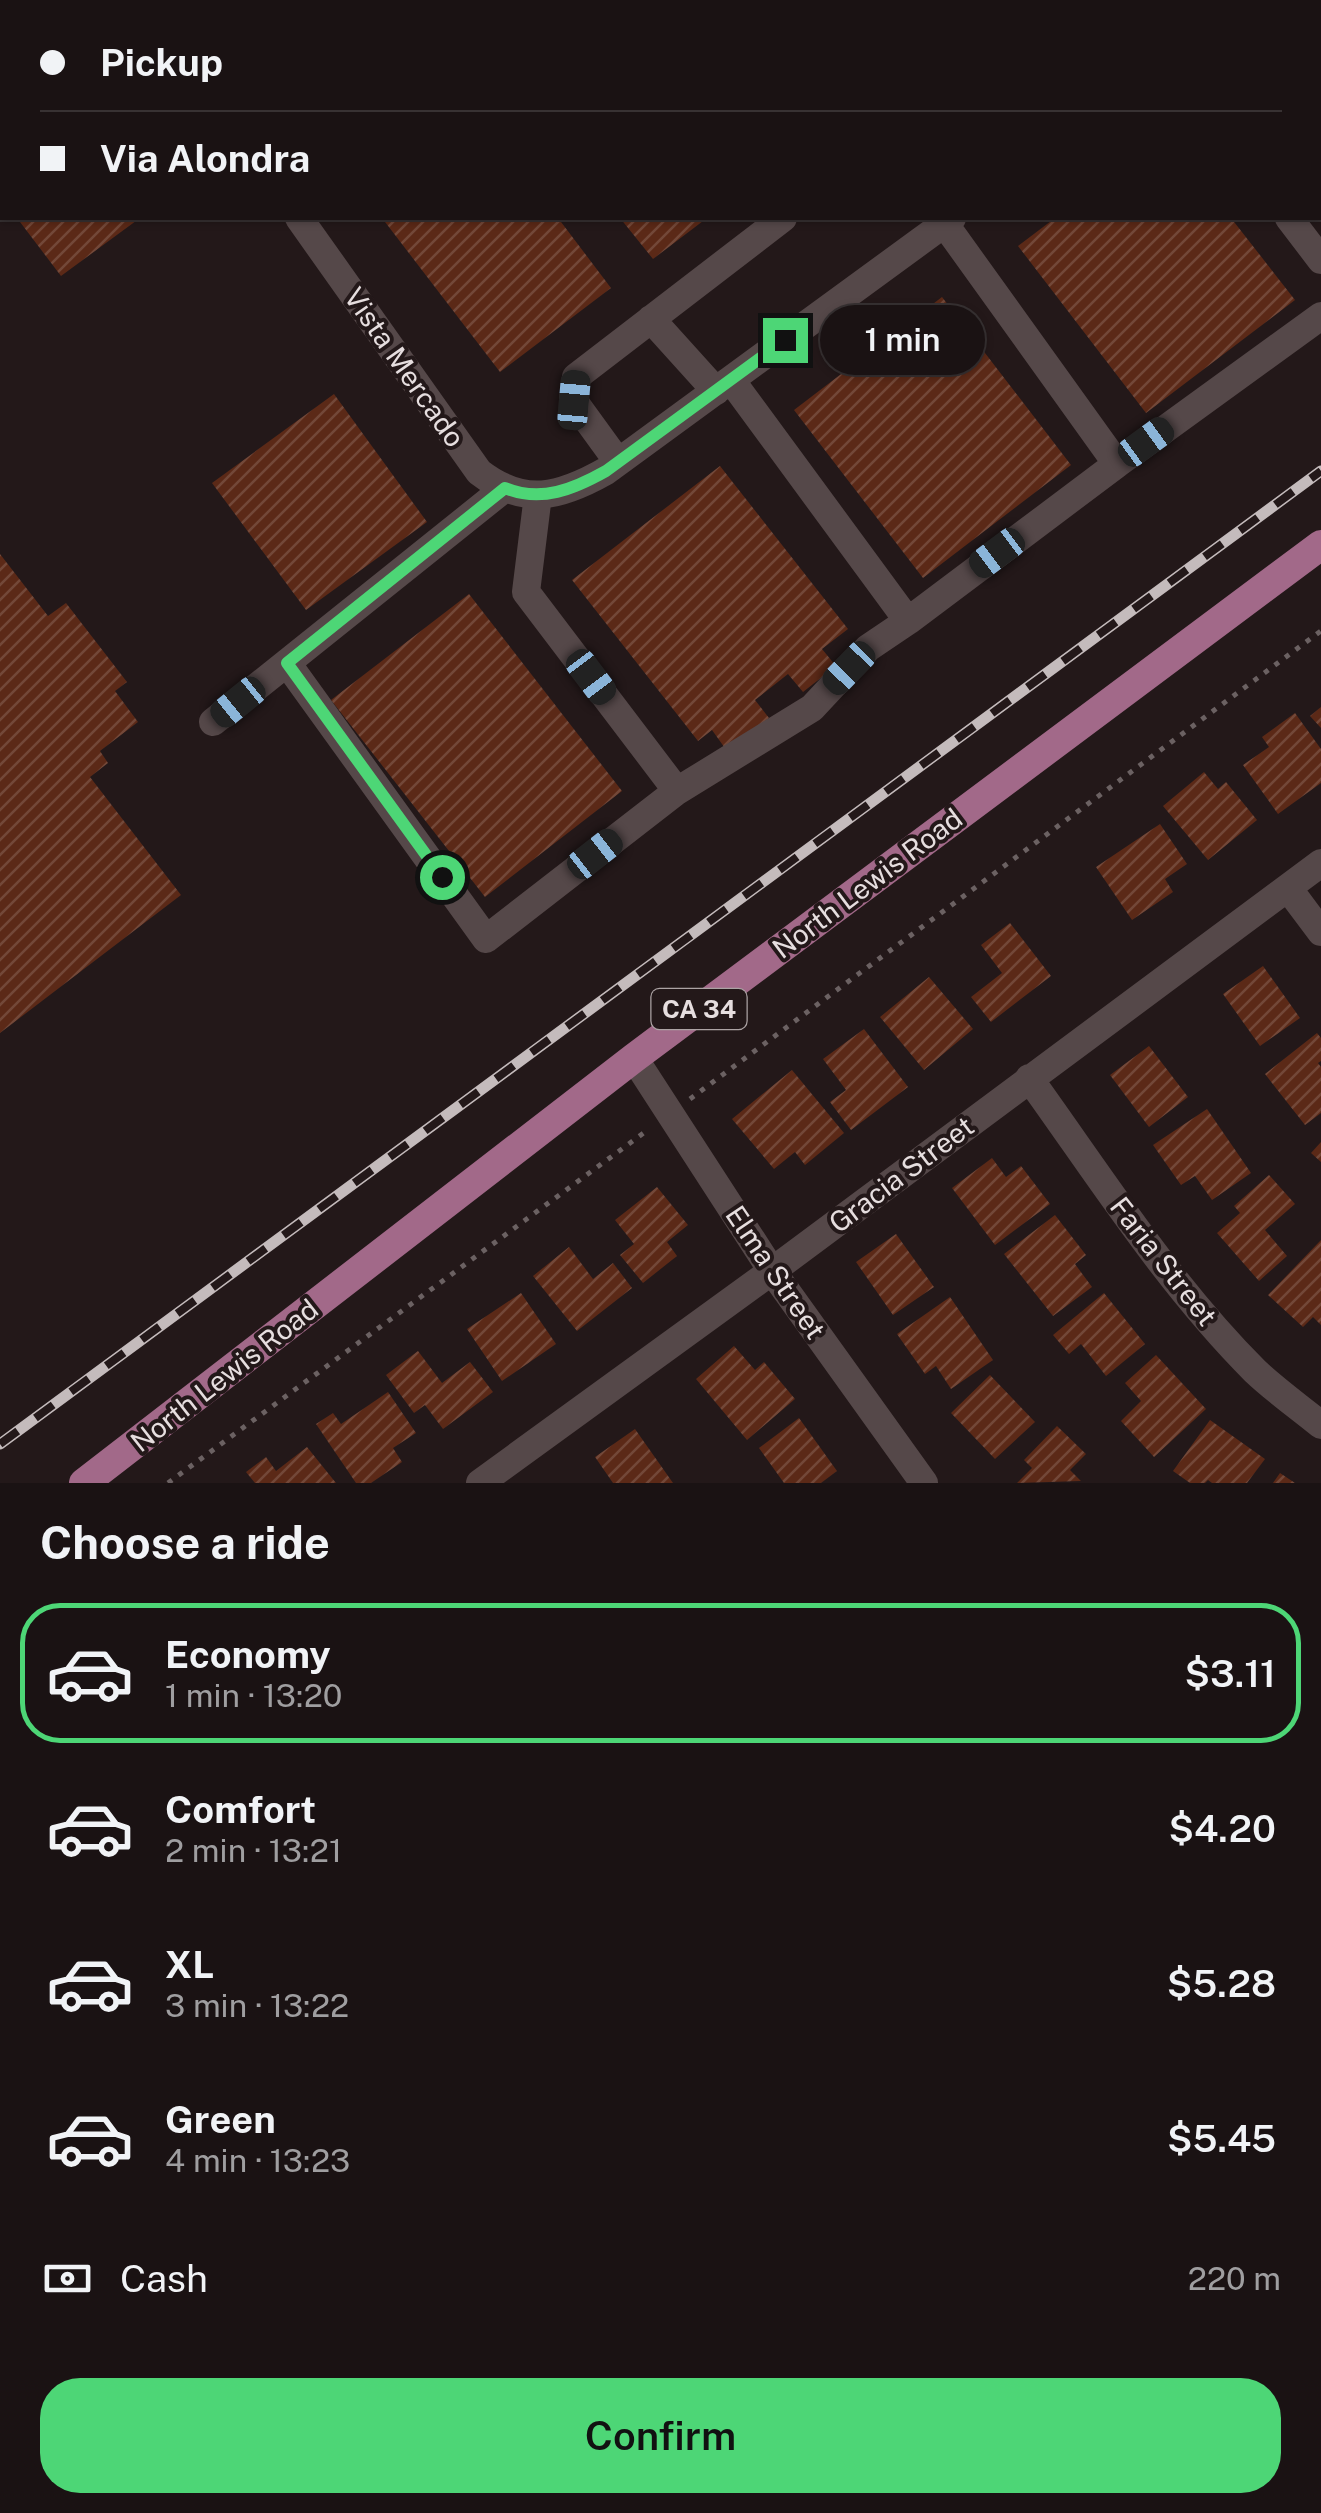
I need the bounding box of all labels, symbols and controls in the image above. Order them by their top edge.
text: Pickup [100,40,223,85]
text: Via Alondra [100,136,310,181]
street label: Vista Mercado [338,281,472,453]
callout: 1 min [820,305,985,375]
route end [763,318,808,363]
text: 1 min [864,321,941,358]
car [556,369,592,431]
car [1113,412,1179,472]
car [964,523,1030,583]
car [817,636,881,700]
car [561,644,621,710]
car [205,671,271,733]
street label: North Lewis Road [766,801,968,965]
car [562,824,628,884]
route start [420,855,465,900]
road number: CA 34 [652,989,746,1029]
street label: Gracia Street [822,1109,980,1239]
street label: Faria Street [1104,1190,1224,1332]
street label: Elma Street [719,1199,833,1345]
street label: North Lewis Road [124,1292,324,1458]
text: Choose a ride [40,1516,330,1569]
icon: car [45,1628,135,1718]
text: Economy [165,1632,331,1677]
text: $3.11 [1185,1651,1276,1696]
text: 1 min · 13:20 [165,1677,342,1714]
icon: car [45,1783,135,1873]
text: Comfort [165,1787,316,1832]
text: $4.20 [1168,1806,1276,1851]
text: 2 min · 13:21 [165,1832,342,1869]
icon: car [45,1938,135,2028]
text: XL [165,1942,214,1987]
text: $5.28 [1167,1961,1276,2006]
text: 3 min · 13:22 [165,1987,349,2024]
icon: car [45,2093,135,2183]
text: Green [165,2097,276,2142]
text: $5.45 [1167,2116,1276,2161]
text: 4 min · 13:23 [165,2142,350,2179]
icon: cash [40,2251,95,2306]
text: Cash [120,2256,208,2301]
text: 220 m [1188,2260,1281,2297]
button: Confirm [40,2378,1281,2493]

